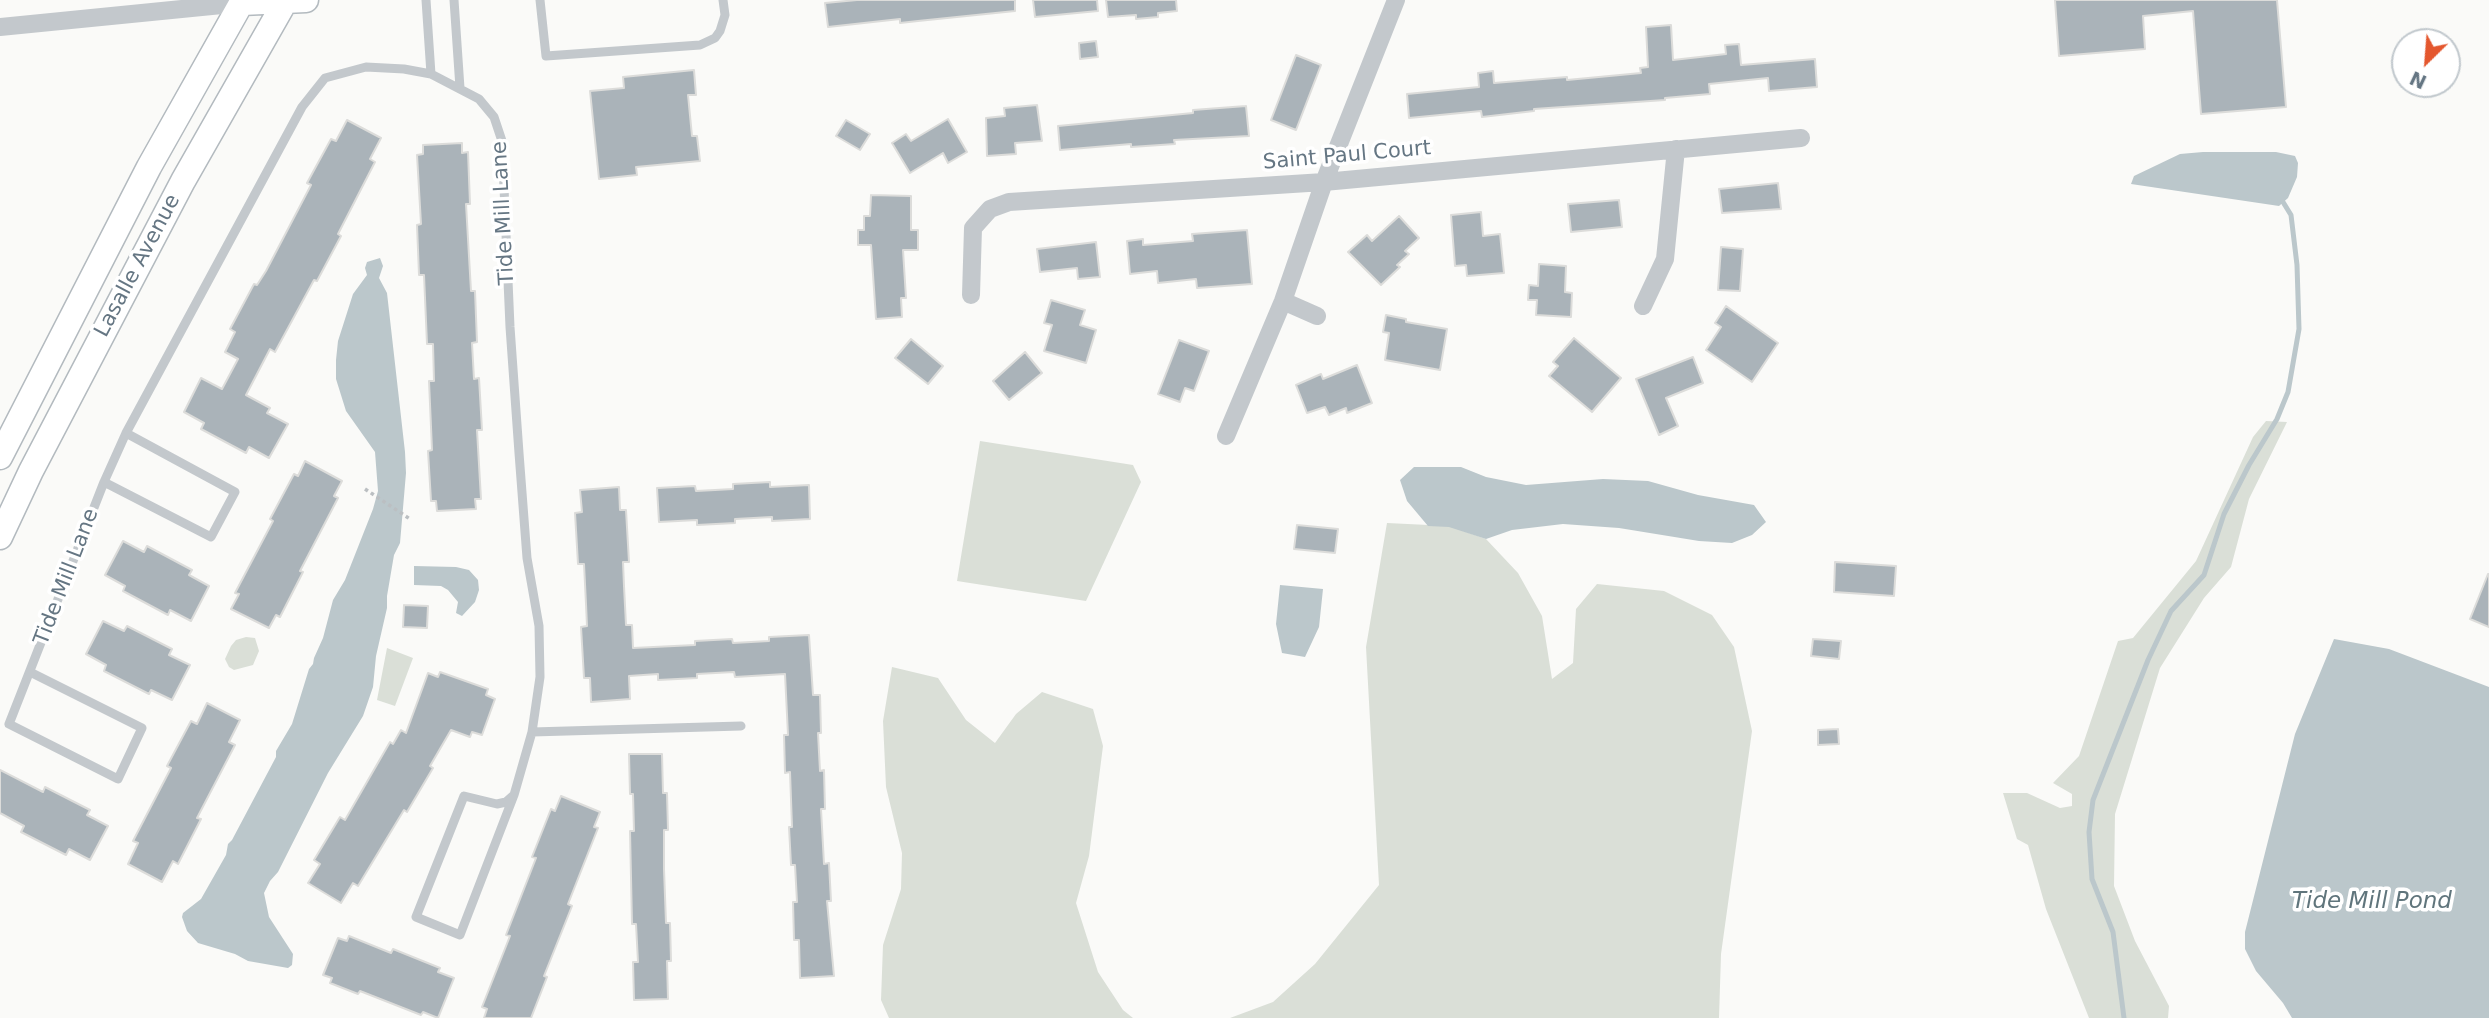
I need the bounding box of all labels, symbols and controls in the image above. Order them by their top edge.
north arrow [2391,28,2461,98]
text: N [2406,67,2430,94]
street label: Saint Paul Court [1262,136,1432,176]
street label: Tide Mill Lane [488,140,520,286]
street label: Lasalle Avenue [90,190,186,342]
street label: Tide Mill Lane [29,505,105,649]
water label: Tide Mill Pond [2292,888,2452,916]

